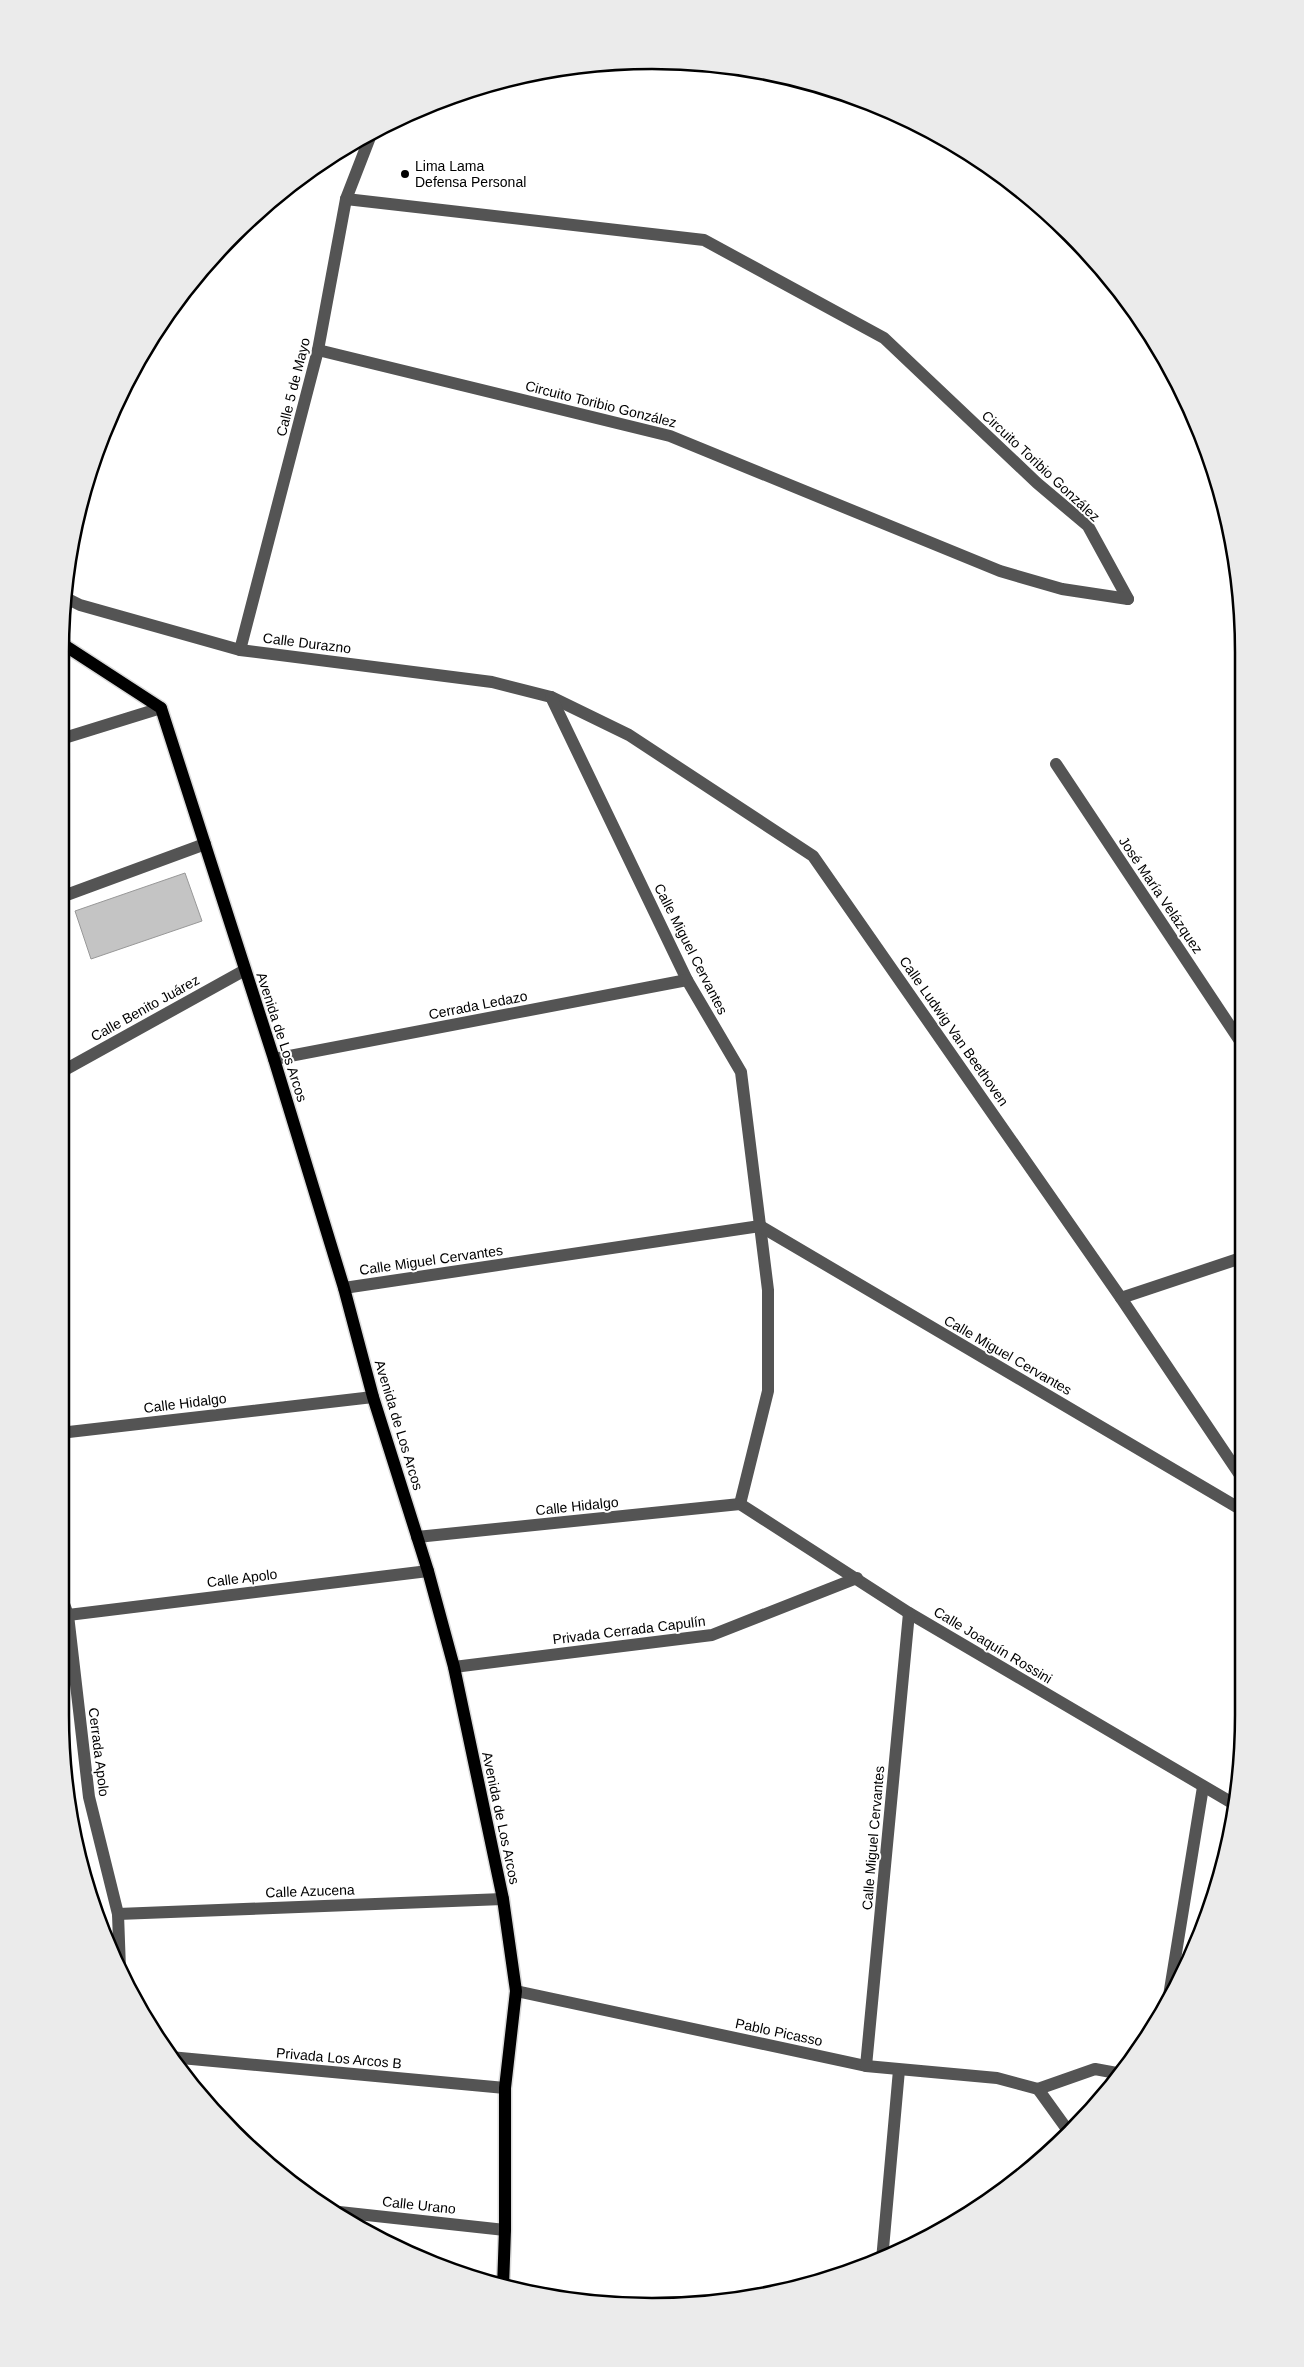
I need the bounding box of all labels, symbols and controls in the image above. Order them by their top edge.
place label: Lima Lama Defensa Personal [415,158,526,190]
marker: Lima Lama Defensa Personal [399,168,411,180]
street label: Calle 5 de Mayo [273,336,313,438]
street label: Circuito Toribio González [524,377,678,431]
street label: Circuito Toribio González [979,407,1103,525]
street label: Calle Durazno [262,630,352,656]
street label: José María Velázquez [1116,833,1206,957]
street label: Calle Miguel Cervantes [651,881,731,1017]
street label: Calle Ludwig Van Beethoven [896,953,1012,1109]
street label: Avenida de Los Arcos [254,970,310,1104]
street label: Calle Benito Juárez [88,972,202,1044]
street label: Cerrada Ledazo [427,988,529,1022]
street label: Calle Miguel Cervantes [358,1242,504,1278]
street label: Calle Miguel Cervantes [941,1312,1075,1398]
street label: Avenida de Los Arcos [372,1358,426,1492]
street label: Calle Hidalgo [143,1390,228,1416]
street label: Calle Hidalgo [535,1494,619,1518]
street label: Calle Apolo [206,1566,278,1590]
street label: Calle Joaquín Rossini [931,1603,1055,1687]
street label: Privada Cerrada Capulín [552,1613,706,1647]
street label: Cerrada Apolo [86,1707,112,1798]
street label: Avenida de Los Arcos [479,1750,523,1886]
street label: Calle Miguel Cervantes [859,1765,887,1911]
street label: Calle Azucena [265,1881,355,1901]
street label: Pablo Picasso [734,2015,824,2049]
street label: Privada Los Arcos B [276,2045,402,2071]
street label: Calle Urano [381,2193,457,2217]

